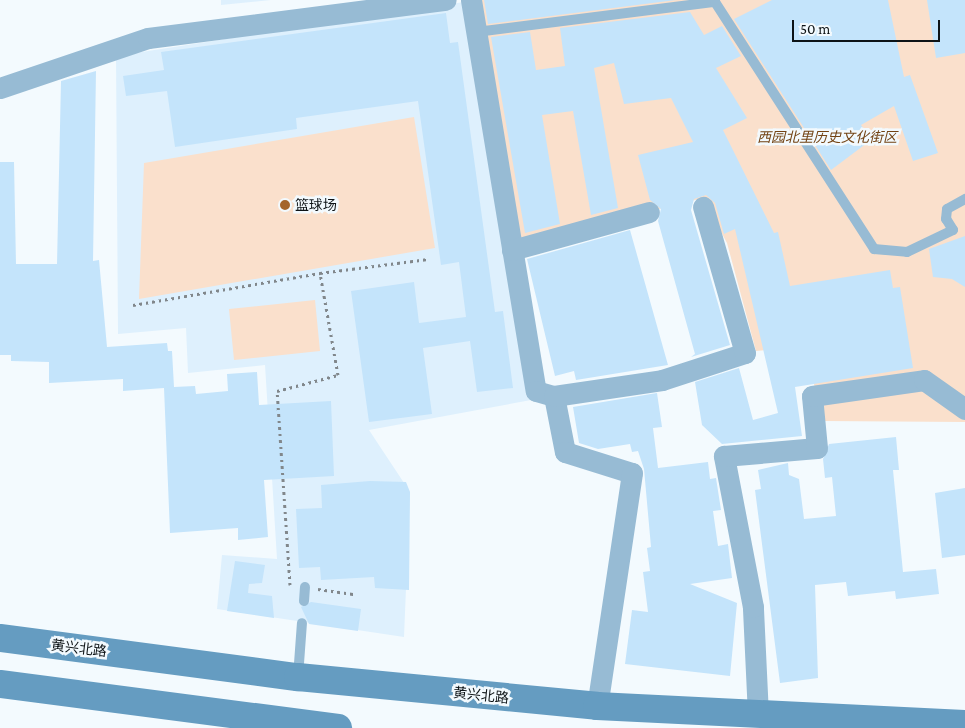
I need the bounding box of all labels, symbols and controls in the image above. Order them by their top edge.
scale bar [795,10,942,42]
text: 50 m [800,21,830,37]
park label: 西园北里历史文化街区 [757,129,897,145]
place label: 篮球场 [295,197,337,213]
marker: 篮球场 [279,199,291,211]
street label: 黄兴北路 [50,636,108,660]
street label: 黄兴北路 [452,684,510,706]

